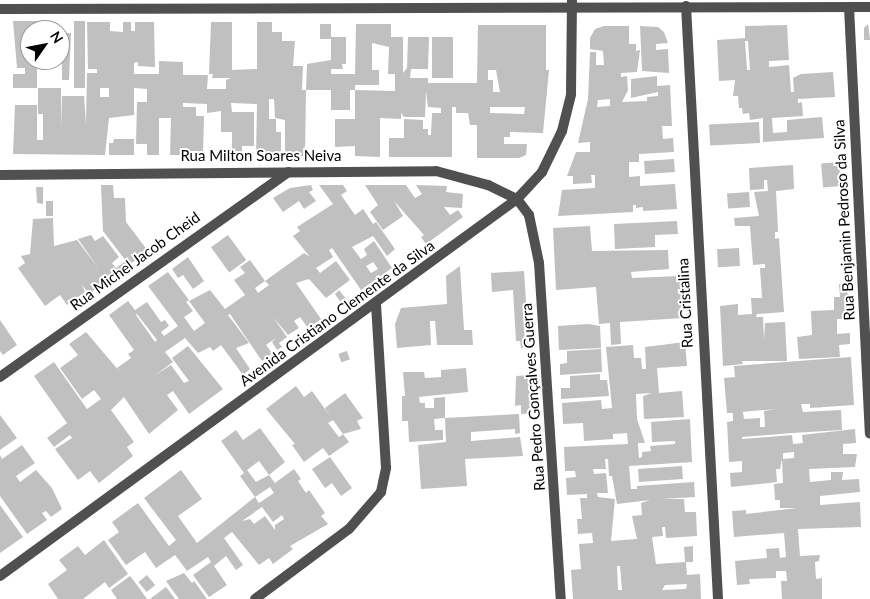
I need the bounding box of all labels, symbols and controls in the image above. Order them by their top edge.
north arrow [20,20,70,70]
text: N [47,28,67,46]
street label: Rua Benjamin Pedroso da Silva [830,119,858,321]
street label: Rua Milton Soares Neiva [181,147,341,165]
street label: Rua Michel Jacob Cheid [66,208,204,314]
street label: Avenida Cristiano Clemente da Silva [236,236,438,390]
street label: Rua Cristalina [674,258,696,348]
street label: Rua Pedro Gonçalves Guerra [517,302,549,492]

